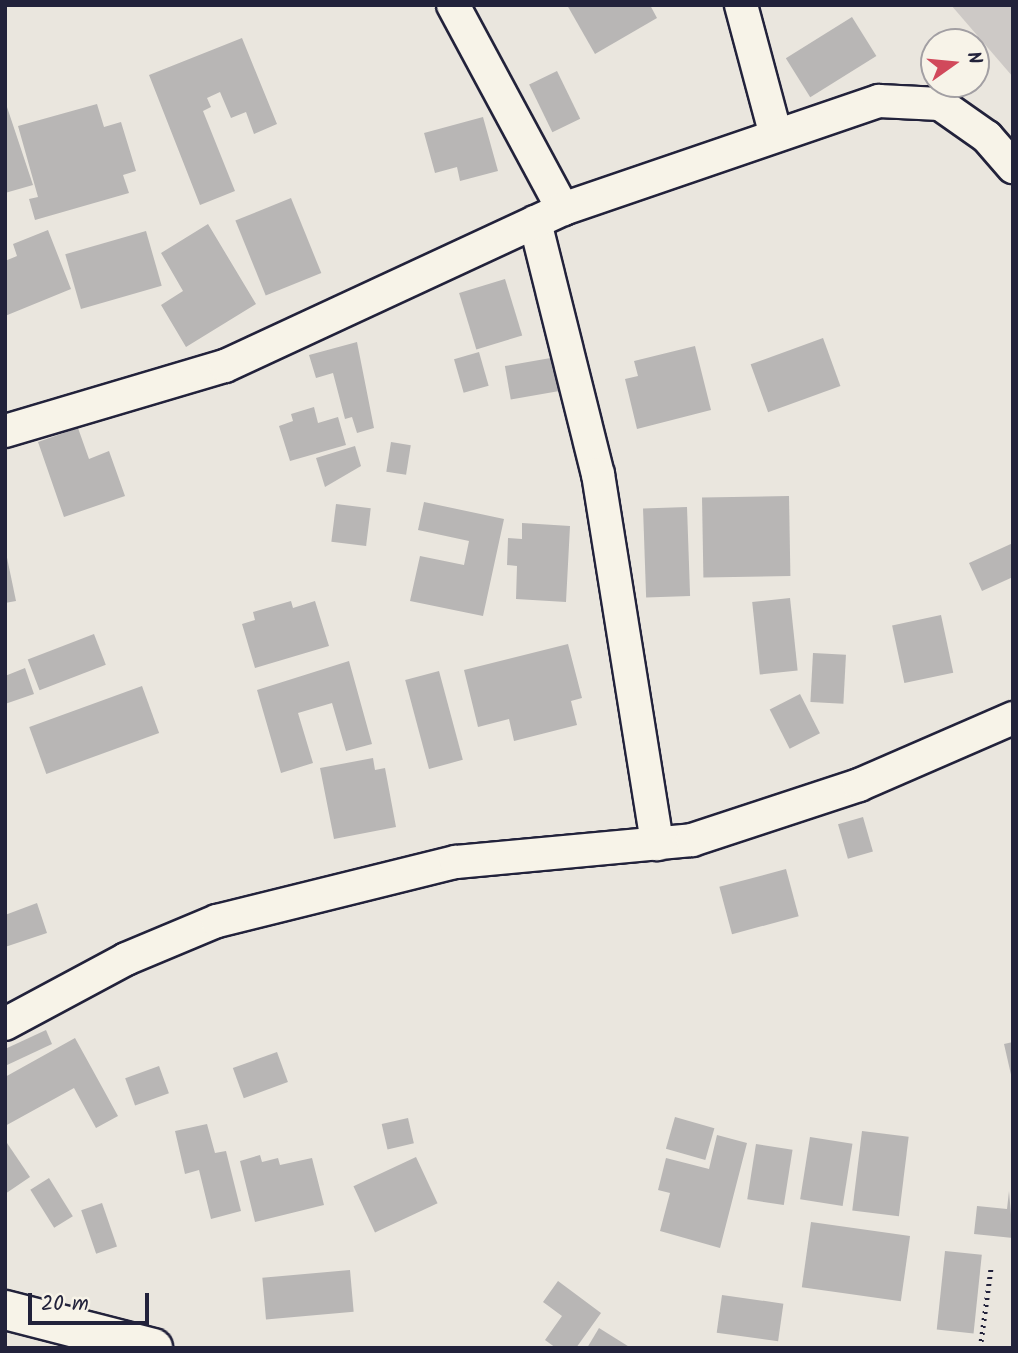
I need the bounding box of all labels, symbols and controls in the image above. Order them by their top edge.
north arrow [920,28,990,98]
text: N [957,48,989,68]
scale bar [32,1280,152,1324]
text: 20 m [41,1288,89,1321]

